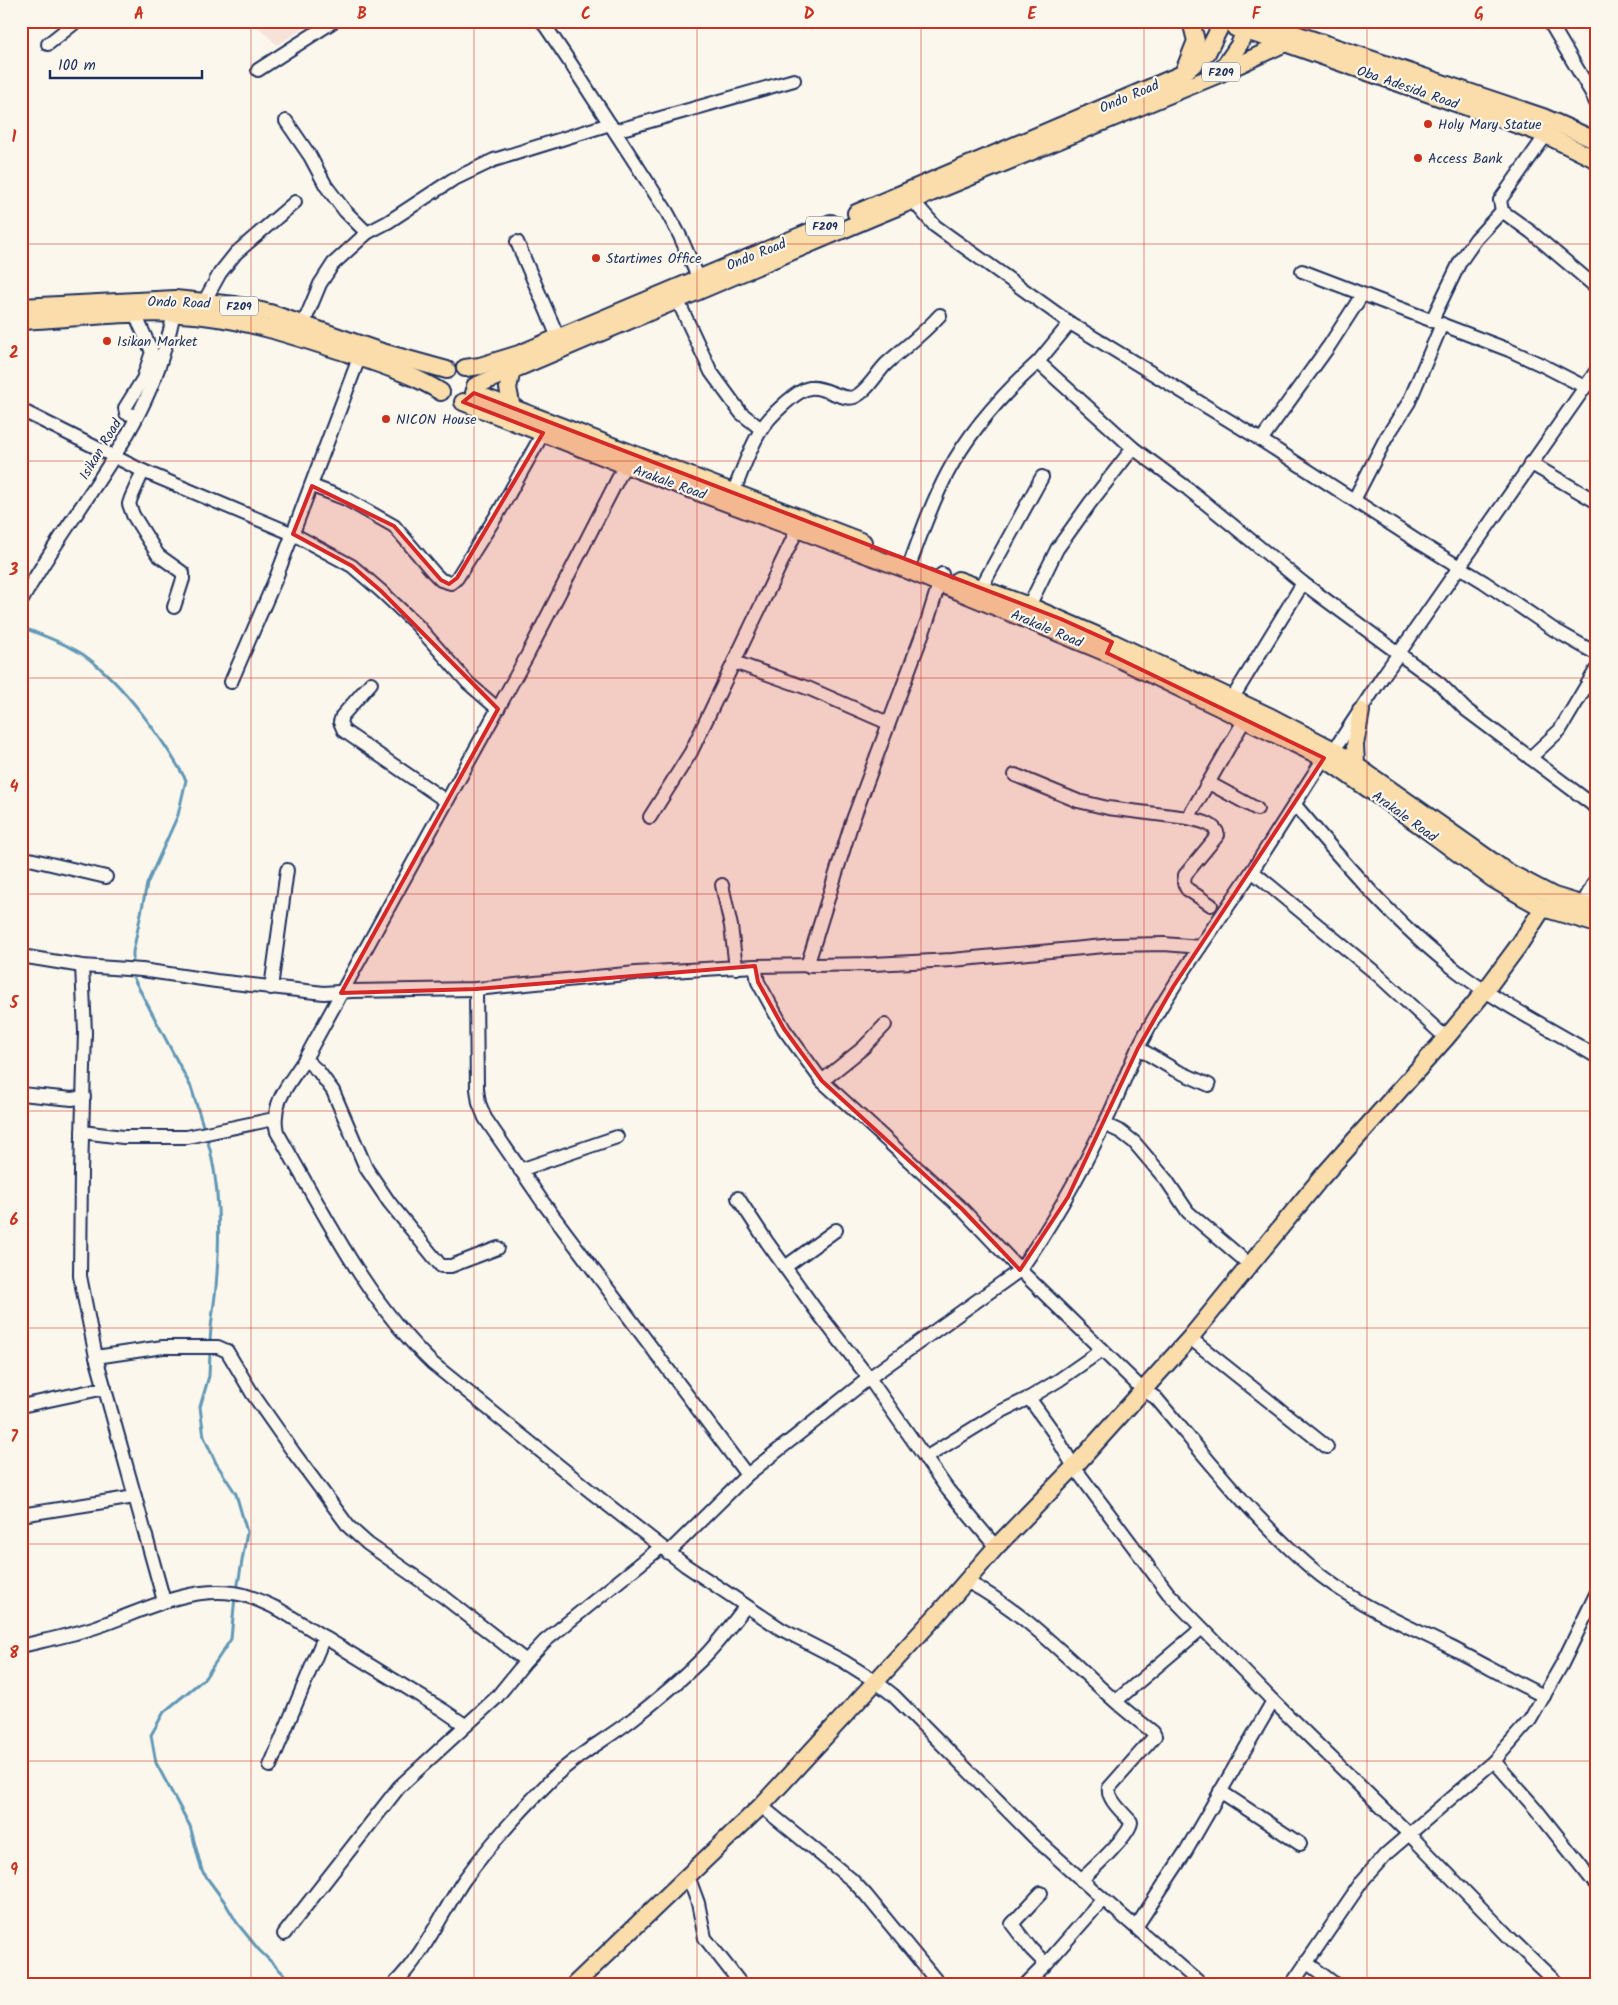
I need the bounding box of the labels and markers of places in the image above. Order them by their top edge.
place label: Holy Mary Statue [1438,114,1542,136]
marker: Holy Mary Statue [1422,118,1434,130]
place label: Access Bank [1428,148,1503,170]
marker: Access Bank [1412,152,1424,164]
place label: Startimes Office [606,248,702,270]
marker: Startimes Office [590,252,602,264]
place label: Isikan Market [117,331,198,353]
marker: Isikan Market [101,335,113,347]
place label: NICON House [396,409,477,431]
marker: NICON House [380,413,392,425]

